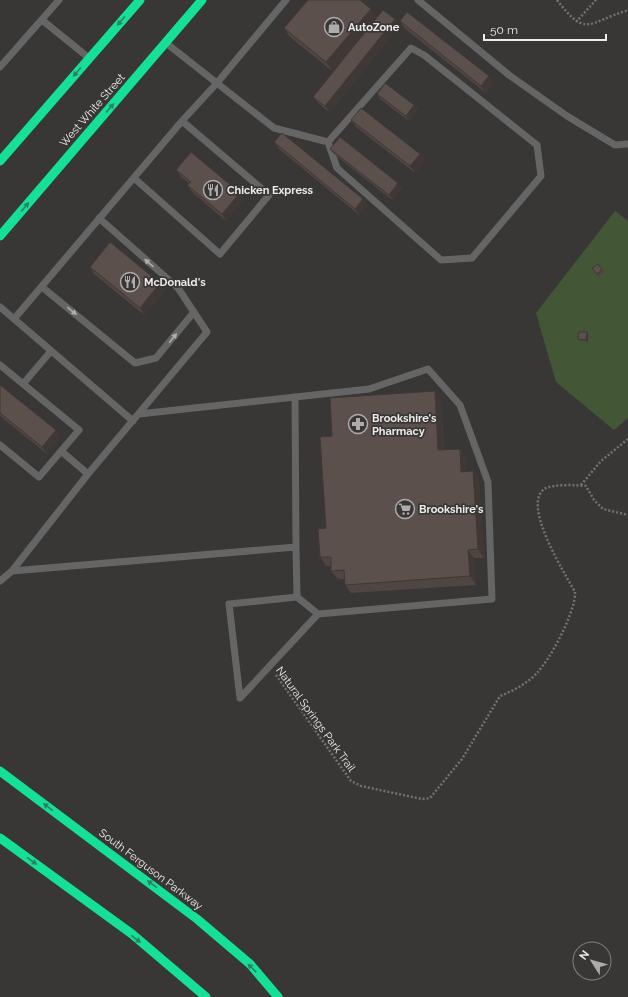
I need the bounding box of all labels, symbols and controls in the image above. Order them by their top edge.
one-way arrow [117,16,126,27]
shop icon: AutoZone [323,16,345,38]
scale bar [484,16,606,42]
place label: AutoZone [348,21,400,34]
text: 50 m [490,23,518,37]
one-way arrow [73,67,82,77]
street label: West White Street [57,71,128,149]
one-way arrow [105,103,114,113]
restaurant icon: Chicken Express [202,179,224,201]
place label: Chicken Express [227,184,314,197]
one-way arrow [21,201,30,212]
one-way arrow [144,258,155,267]
restaurant icon: McDonald's [119,271,141,293]
place label: McDonald's [144,276,206,289]
one-way arrow [66,307,77,316]
one-way arrow [168,332,177,343]
place label: Brookshire's Pharmacy [372,412,437,438]
pharmacy icon: Brookshire's Pharmacy [347,413,369,435]
supermarket icon: Brookshire's [394,498,416,520]
place label: Brookshire's [419,503,484,516]
street label: Natural Springs Park Trail [273,664,358,774]
one-way arrow [43,803,54,811]
street label: South Ferguson Parkway [96,826,205,913]
one-way arrow [26,857,37,865]
one-way arrow [147,880,158,889]
one-way arrow [130,934,141,943]
north arrow [572,941,612,981]
text: N [577,948,592,963]
one-way arrow [247,963,257,973]

